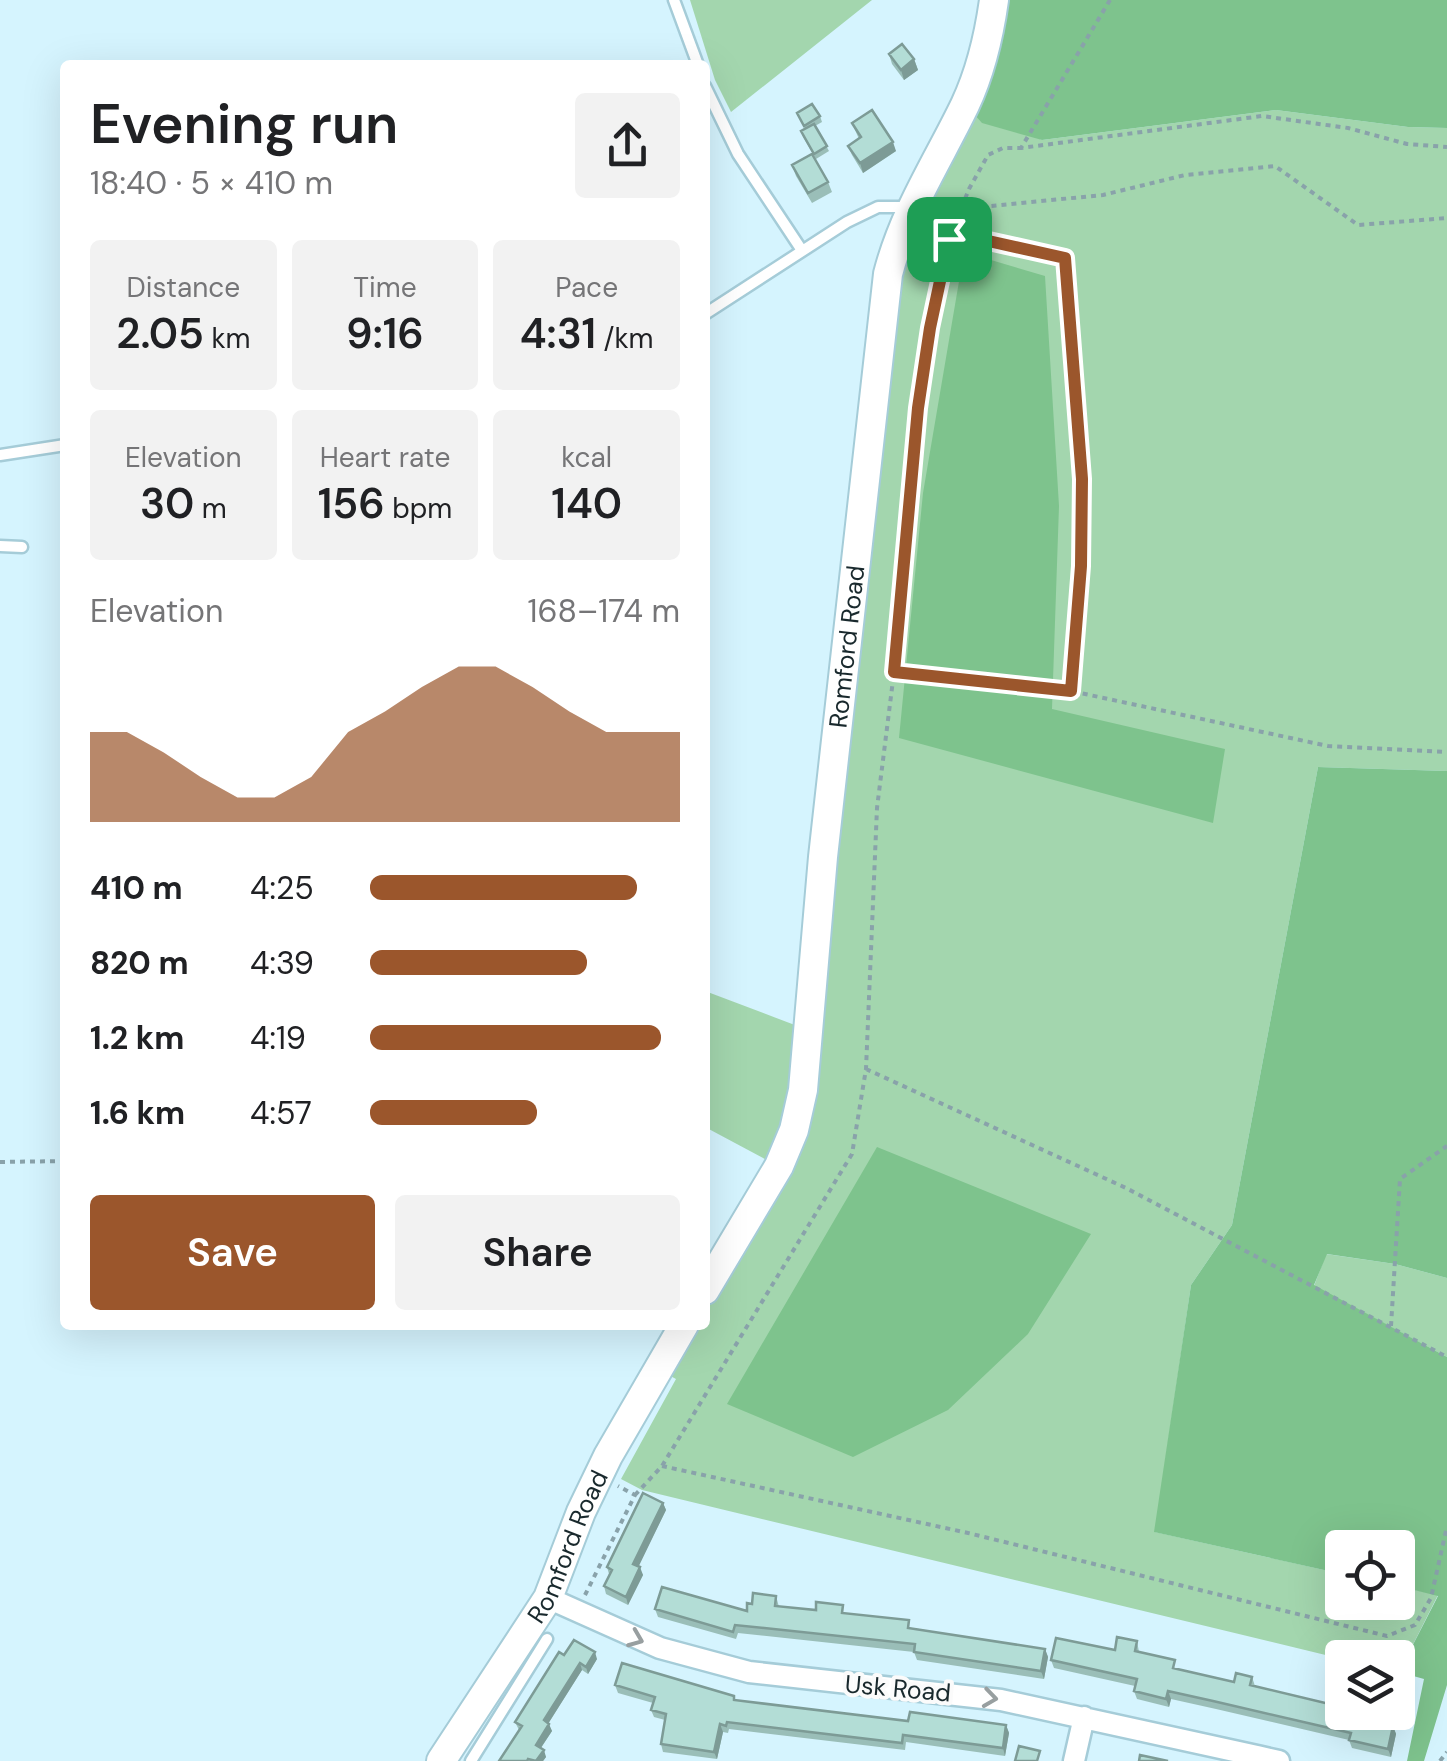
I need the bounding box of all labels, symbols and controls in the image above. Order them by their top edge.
text: Evening run [90,88,398,160]
button: share [575,93,680,198]
text: 18:40 · 5 × 410 m [90,162,333,204]
pin [907,197,992,282]
icon: arrive [922,212,977,267]
text: Distance [127,269,240,306]
text: Time [353,269,417,306]
text: Pace [555,269,618,306]
text: 2.05 [116,306,204,361]
text: 9:16 [346,306,424,361]
text: 4:31 [520,306,596,361]
text: km [204,320,250,357]
text: /km [596,320,654,357]
text: Elevation [125,439,242,476]
text: Heart rate [320,439,450,476]
text: kcal [561,439,612,476]
text: 30 [140,476,194,531]
text: 156 [318,476,385,531]
text: 140 [551,476,622,531]
text: m [194,490,227,527]
text: bpm [385,490,452,527]
street label: Romford Road [822,564,872,730]
text: Elevation [90,590,223,632]
text: 168–174 m [527,590,680,632]
text: 410 m [90,867,183,909]
text: 4:25 [250,867,314,909]
text: 820 m [90,942,189,984]
text: 4:39 [250,942,314,984]
text: 1.2 km [90,1017,184,1059]
text: 4:19 [250,1017,306,1059]
text: 1.6 km [90,1092,185,1134]
text: 4:57 [250,1092,312,1134]
button: Save [90,1195,375,1310]
button: Share [395,1195,680,1310]
street label: Romford Road [520,1465,616,1630]
map controls [1325,1530,1415,1730]
button: locate [1325,1530,1415,1620]
one-way arrow [627,1627,644,1647]
button: layers [1325,1640,1415,1730]
street label: Usk Road [844,1667,952,1710]
one-way arrow [981,1687,998,1708]

